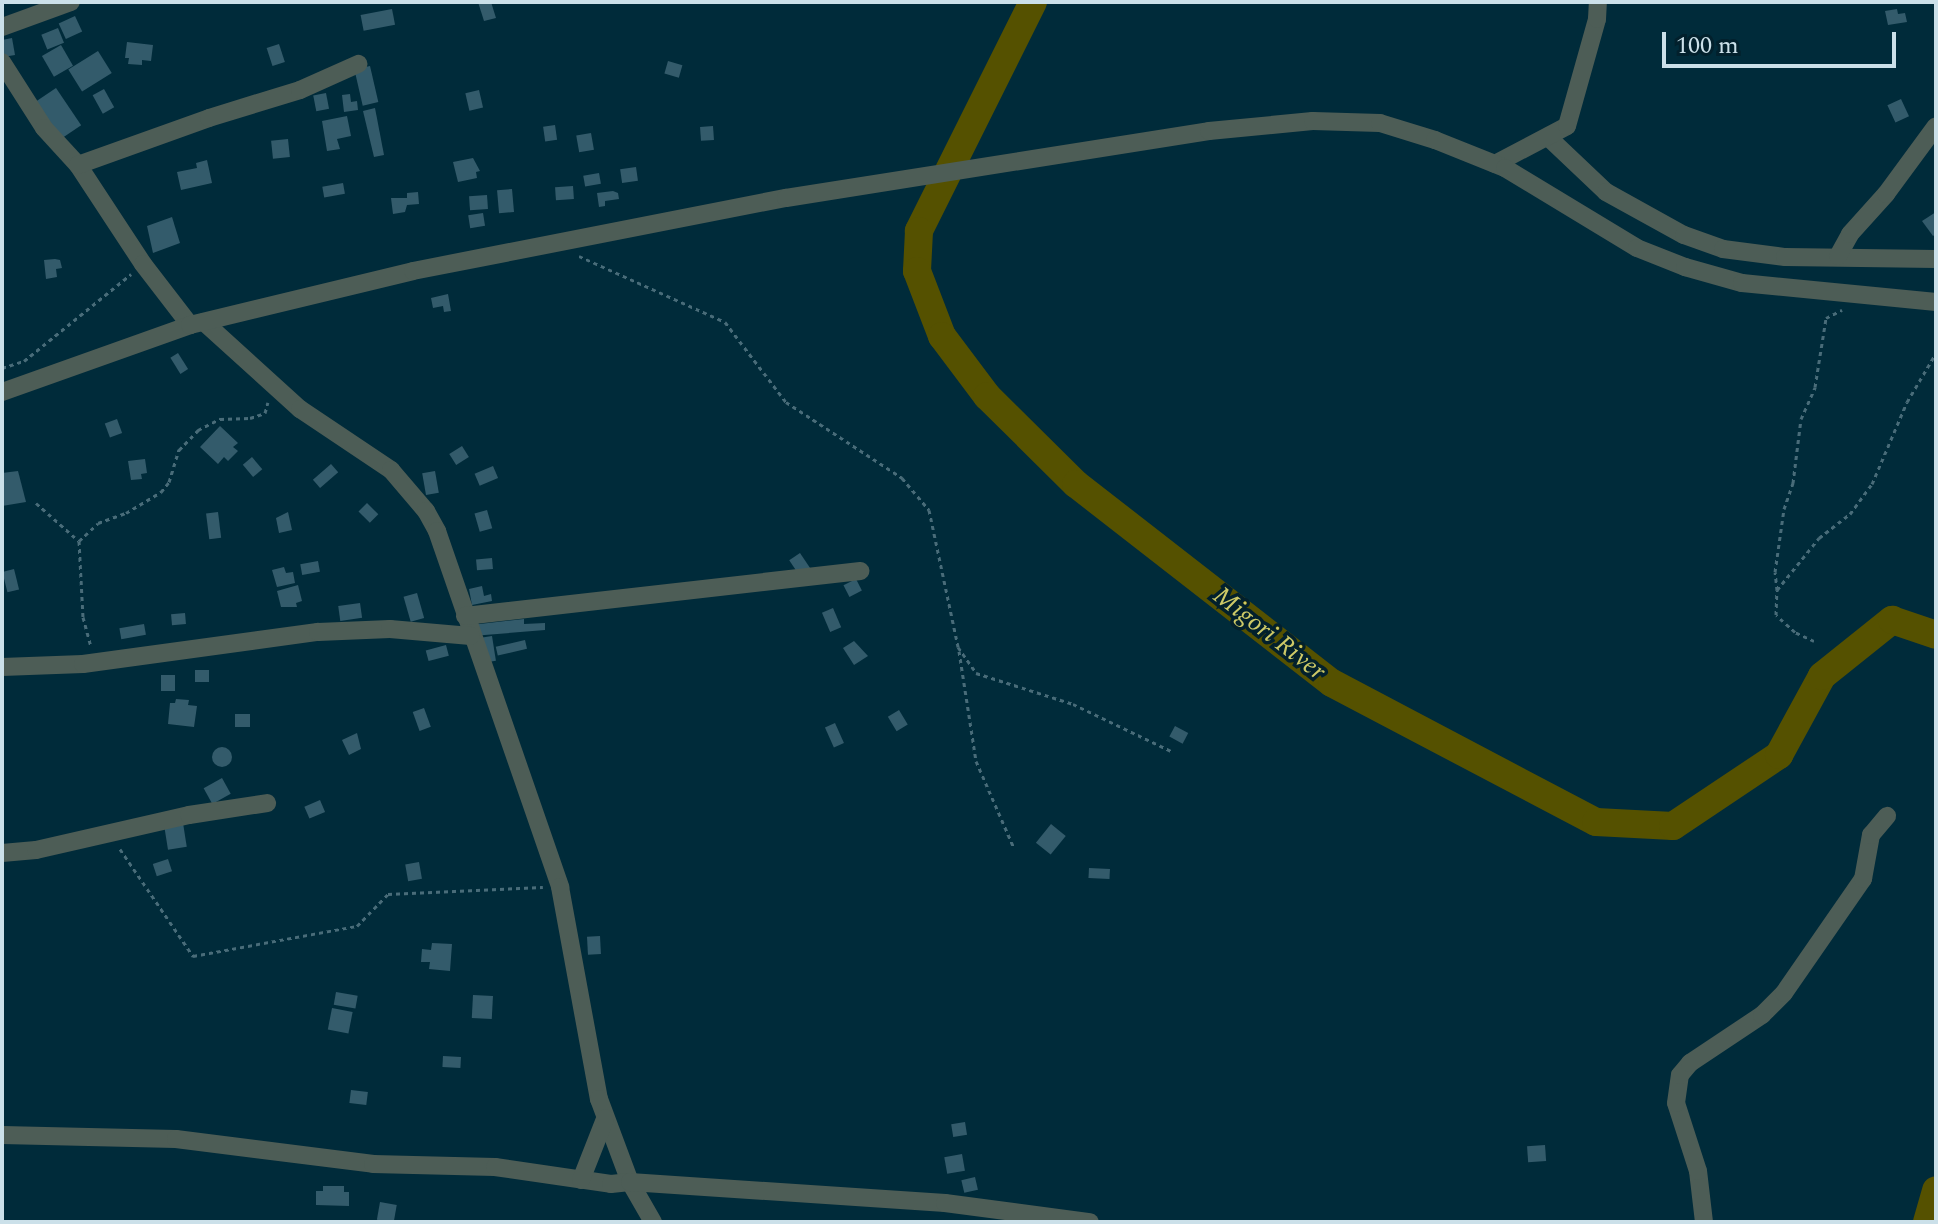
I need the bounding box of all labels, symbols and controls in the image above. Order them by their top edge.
scale bar [1666,16,1900,66]
text: 100 m [1676,28,1739,64]
water label: Migori River [1207,580,1331,688]

